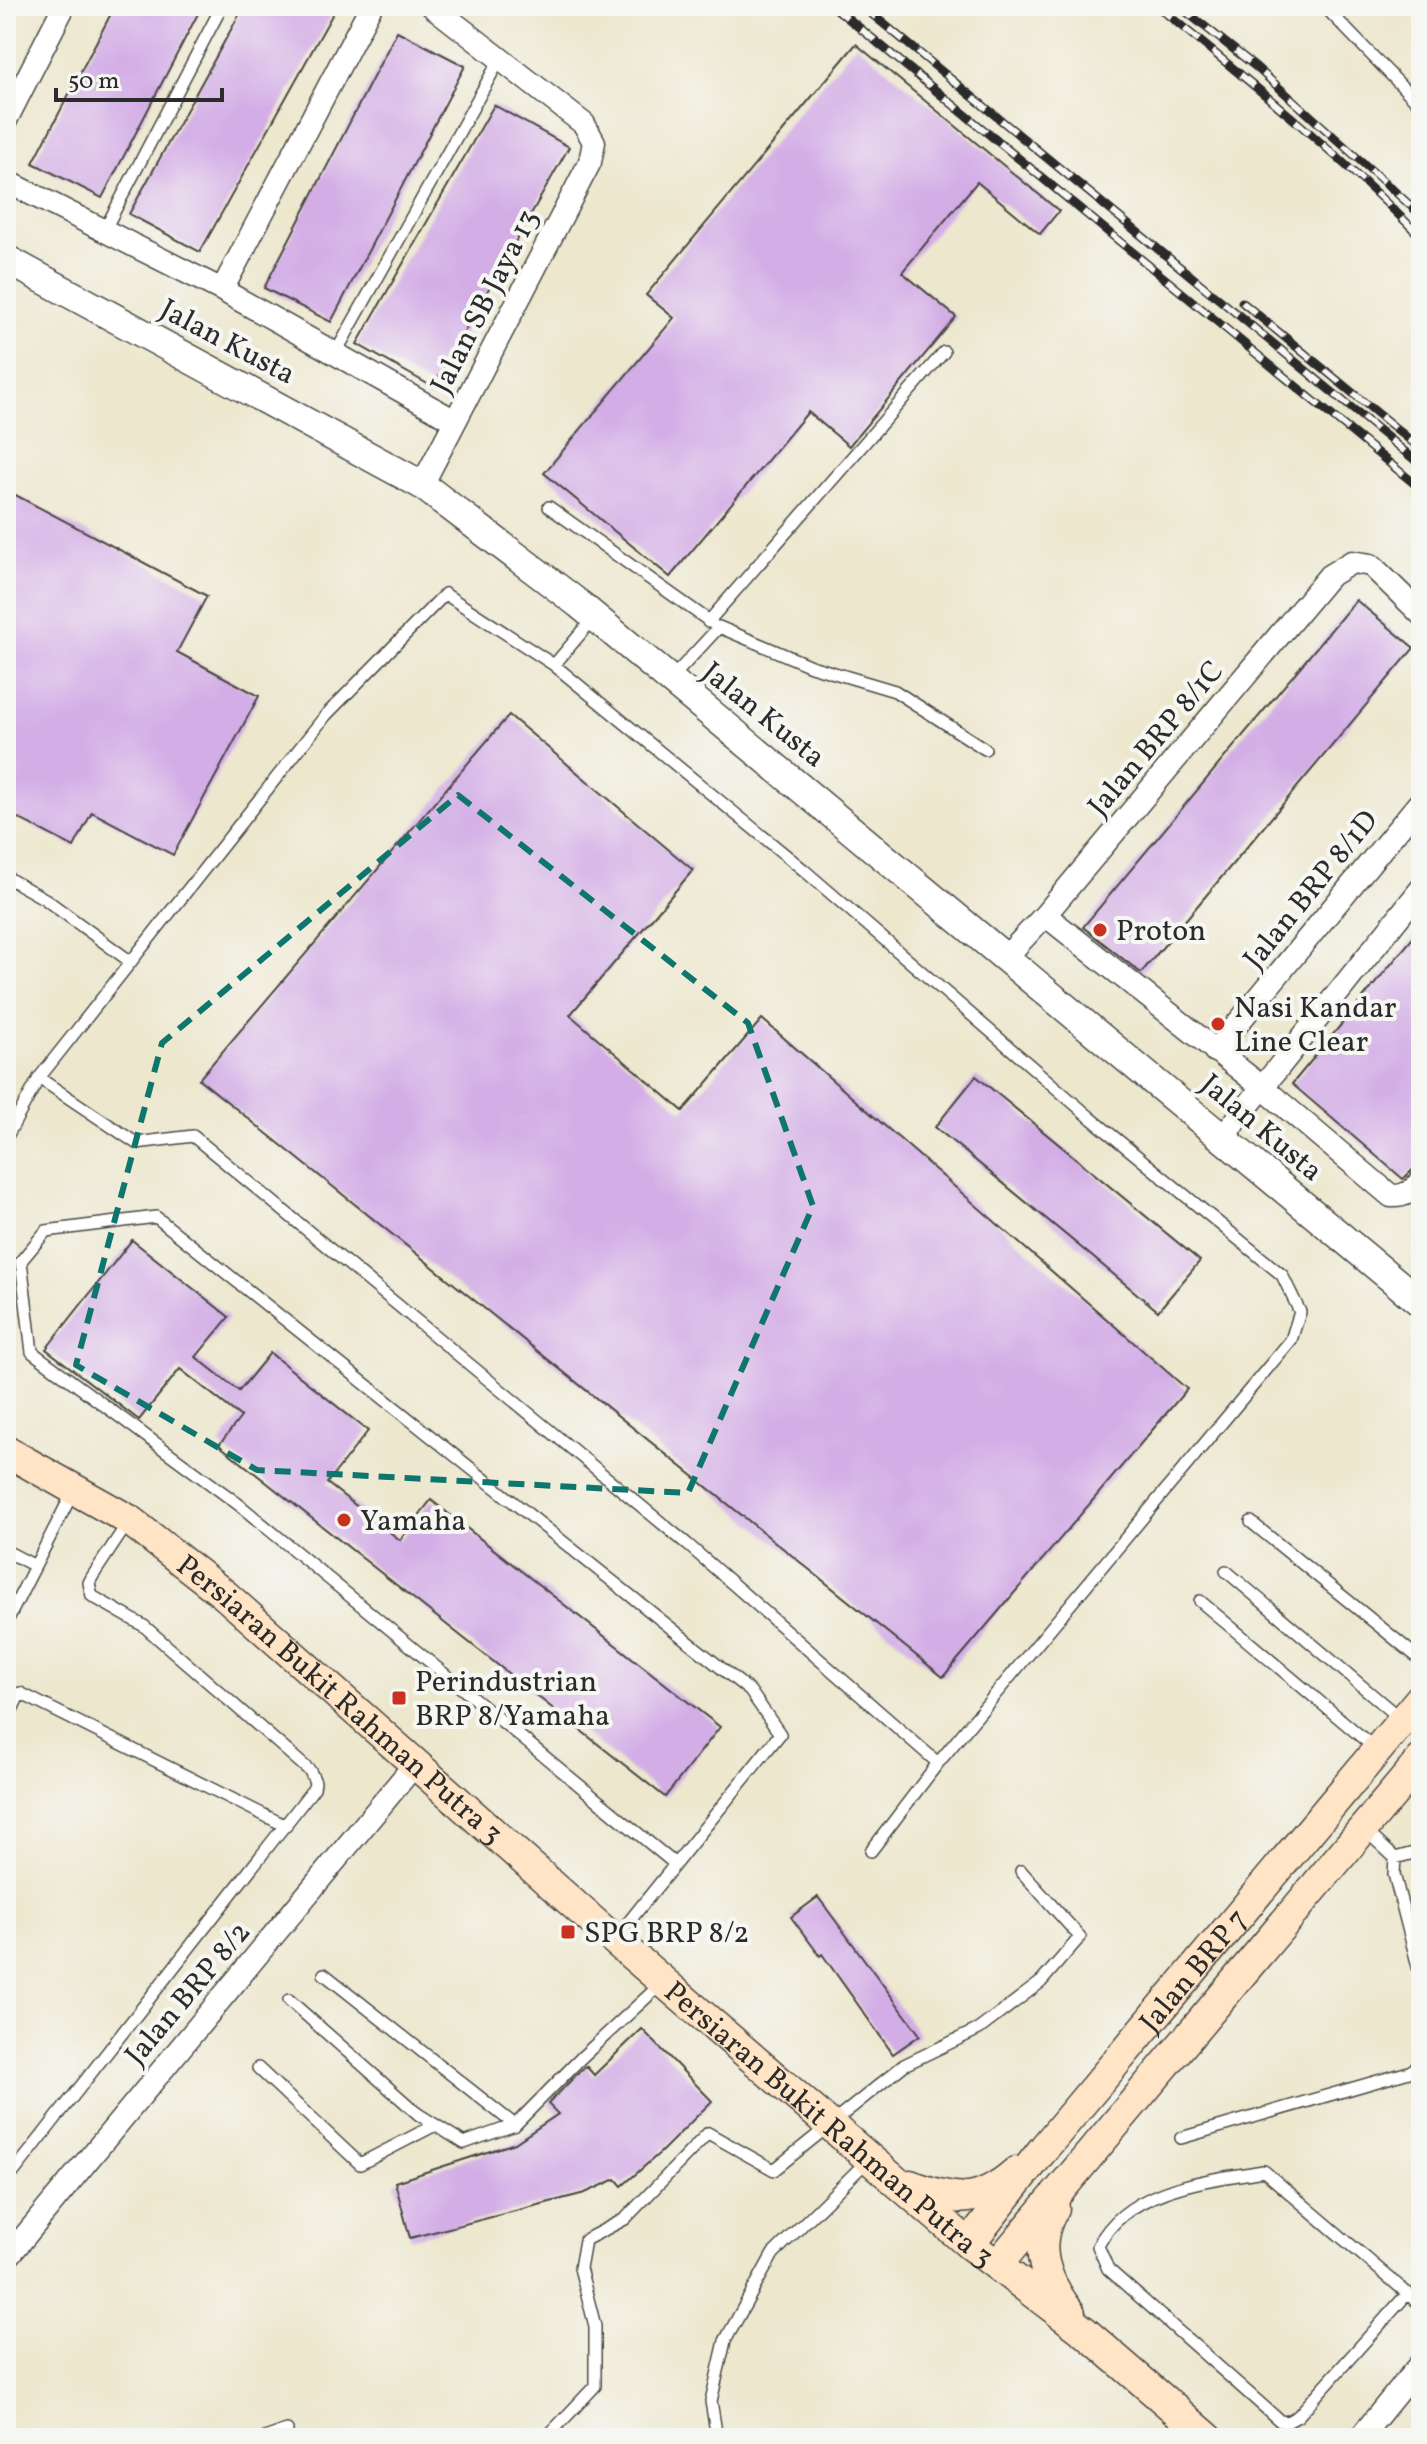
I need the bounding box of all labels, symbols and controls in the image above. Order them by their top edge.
scale bar [56,52,222,102]
text: 50 m [68,65,120,99]
street label: Jalan SB Jaya 13 [421,202,550,401]
street label: Jalan Kusta [152,289,302,396]
street label: Jalan BRP 8/1C [1079,652,1234,826]
street label: Jalan Kusta [692,653,834,779]
street label: Jalan BRP 8/1D [1234,802,1389,979]
place label: Proton [1116,911,1206,953]
marker: Proton [1091,921,1109,939]
place label: Nasi Kandar Line Clear [1234,988,1397,1064]
marker: Nasi Kandar Line Clear [1209,1015,1227,1033]
street label: Jalan Kusta [1190,1065,1331,1192]
place label: Yamaha [360,1501,466,1543]
marker: Yamaha [335,1511,353,1529]
street label: Persiaran Bukit Rahman Putra 3 [167,1546,512,1855]
place label: Perindustrian BRP 8/Yamaha [415,1662,610,1738]
marker: Perindustrian BRP 8/Yamaha [390,1689,408,1707]
street label: Jalan BRP 7 [1130,1900,1259,2042]
street label: Jalan BRP 8/2 [116,1913,261,2075]
place label: SPG BRP 8/2 [584,1913,749,1955]
marker: SPG BRP 8/2 [559,1923,577,1941]
street label: Persiaran Bukit Rahman Putra 3 [654,1972,1002,2279]

